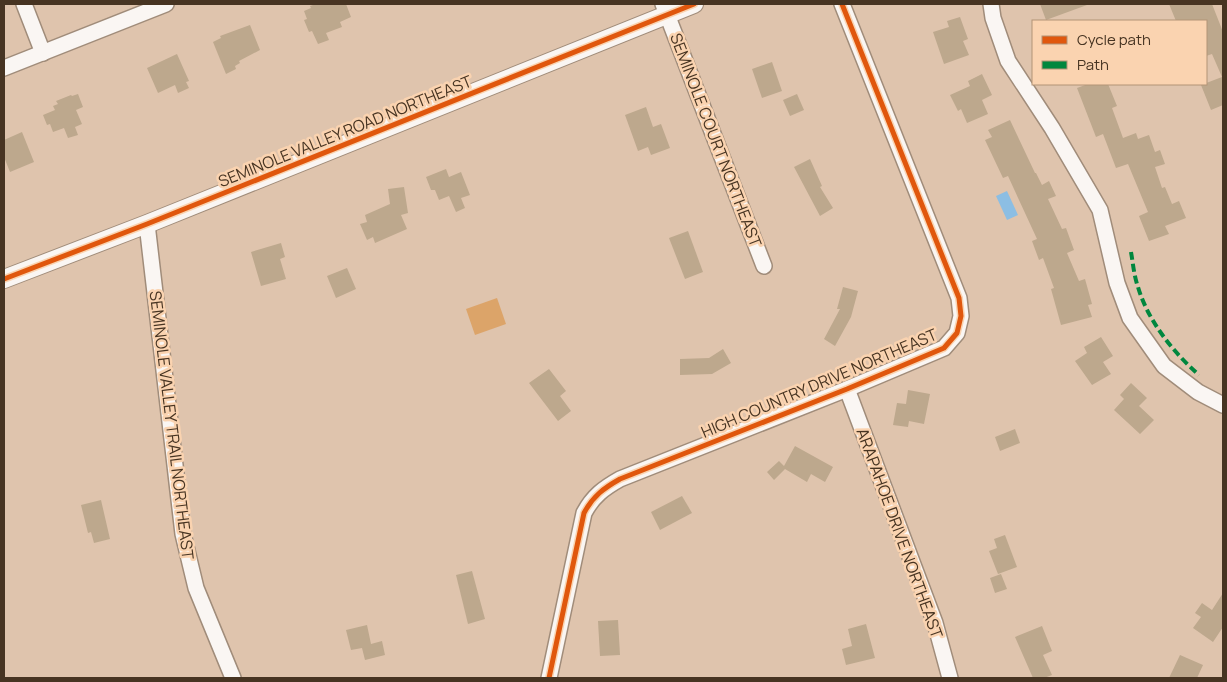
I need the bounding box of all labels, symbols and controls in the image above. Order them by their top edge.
legend [1032,20,1207,85]
text: Cycle path [1077,29,1151,50]
street label: SEMINOLE COURT NORTHEAST [665,30,767,250]
text: Path [1077,54,1109,75]
street label: SEMINOLE VALLEY ROAD NORTHEAST [215,70,475,192]
street label: SEMINOLE VALLEY TRAIL NORTHEAST [145,290,199,561]
street label: HIGH COUNTRY DRIVE NORTHEAST [698,323,941,443]
street label: ARAPAHOE DRIVE NORTHEAST [852,425,948,642]

